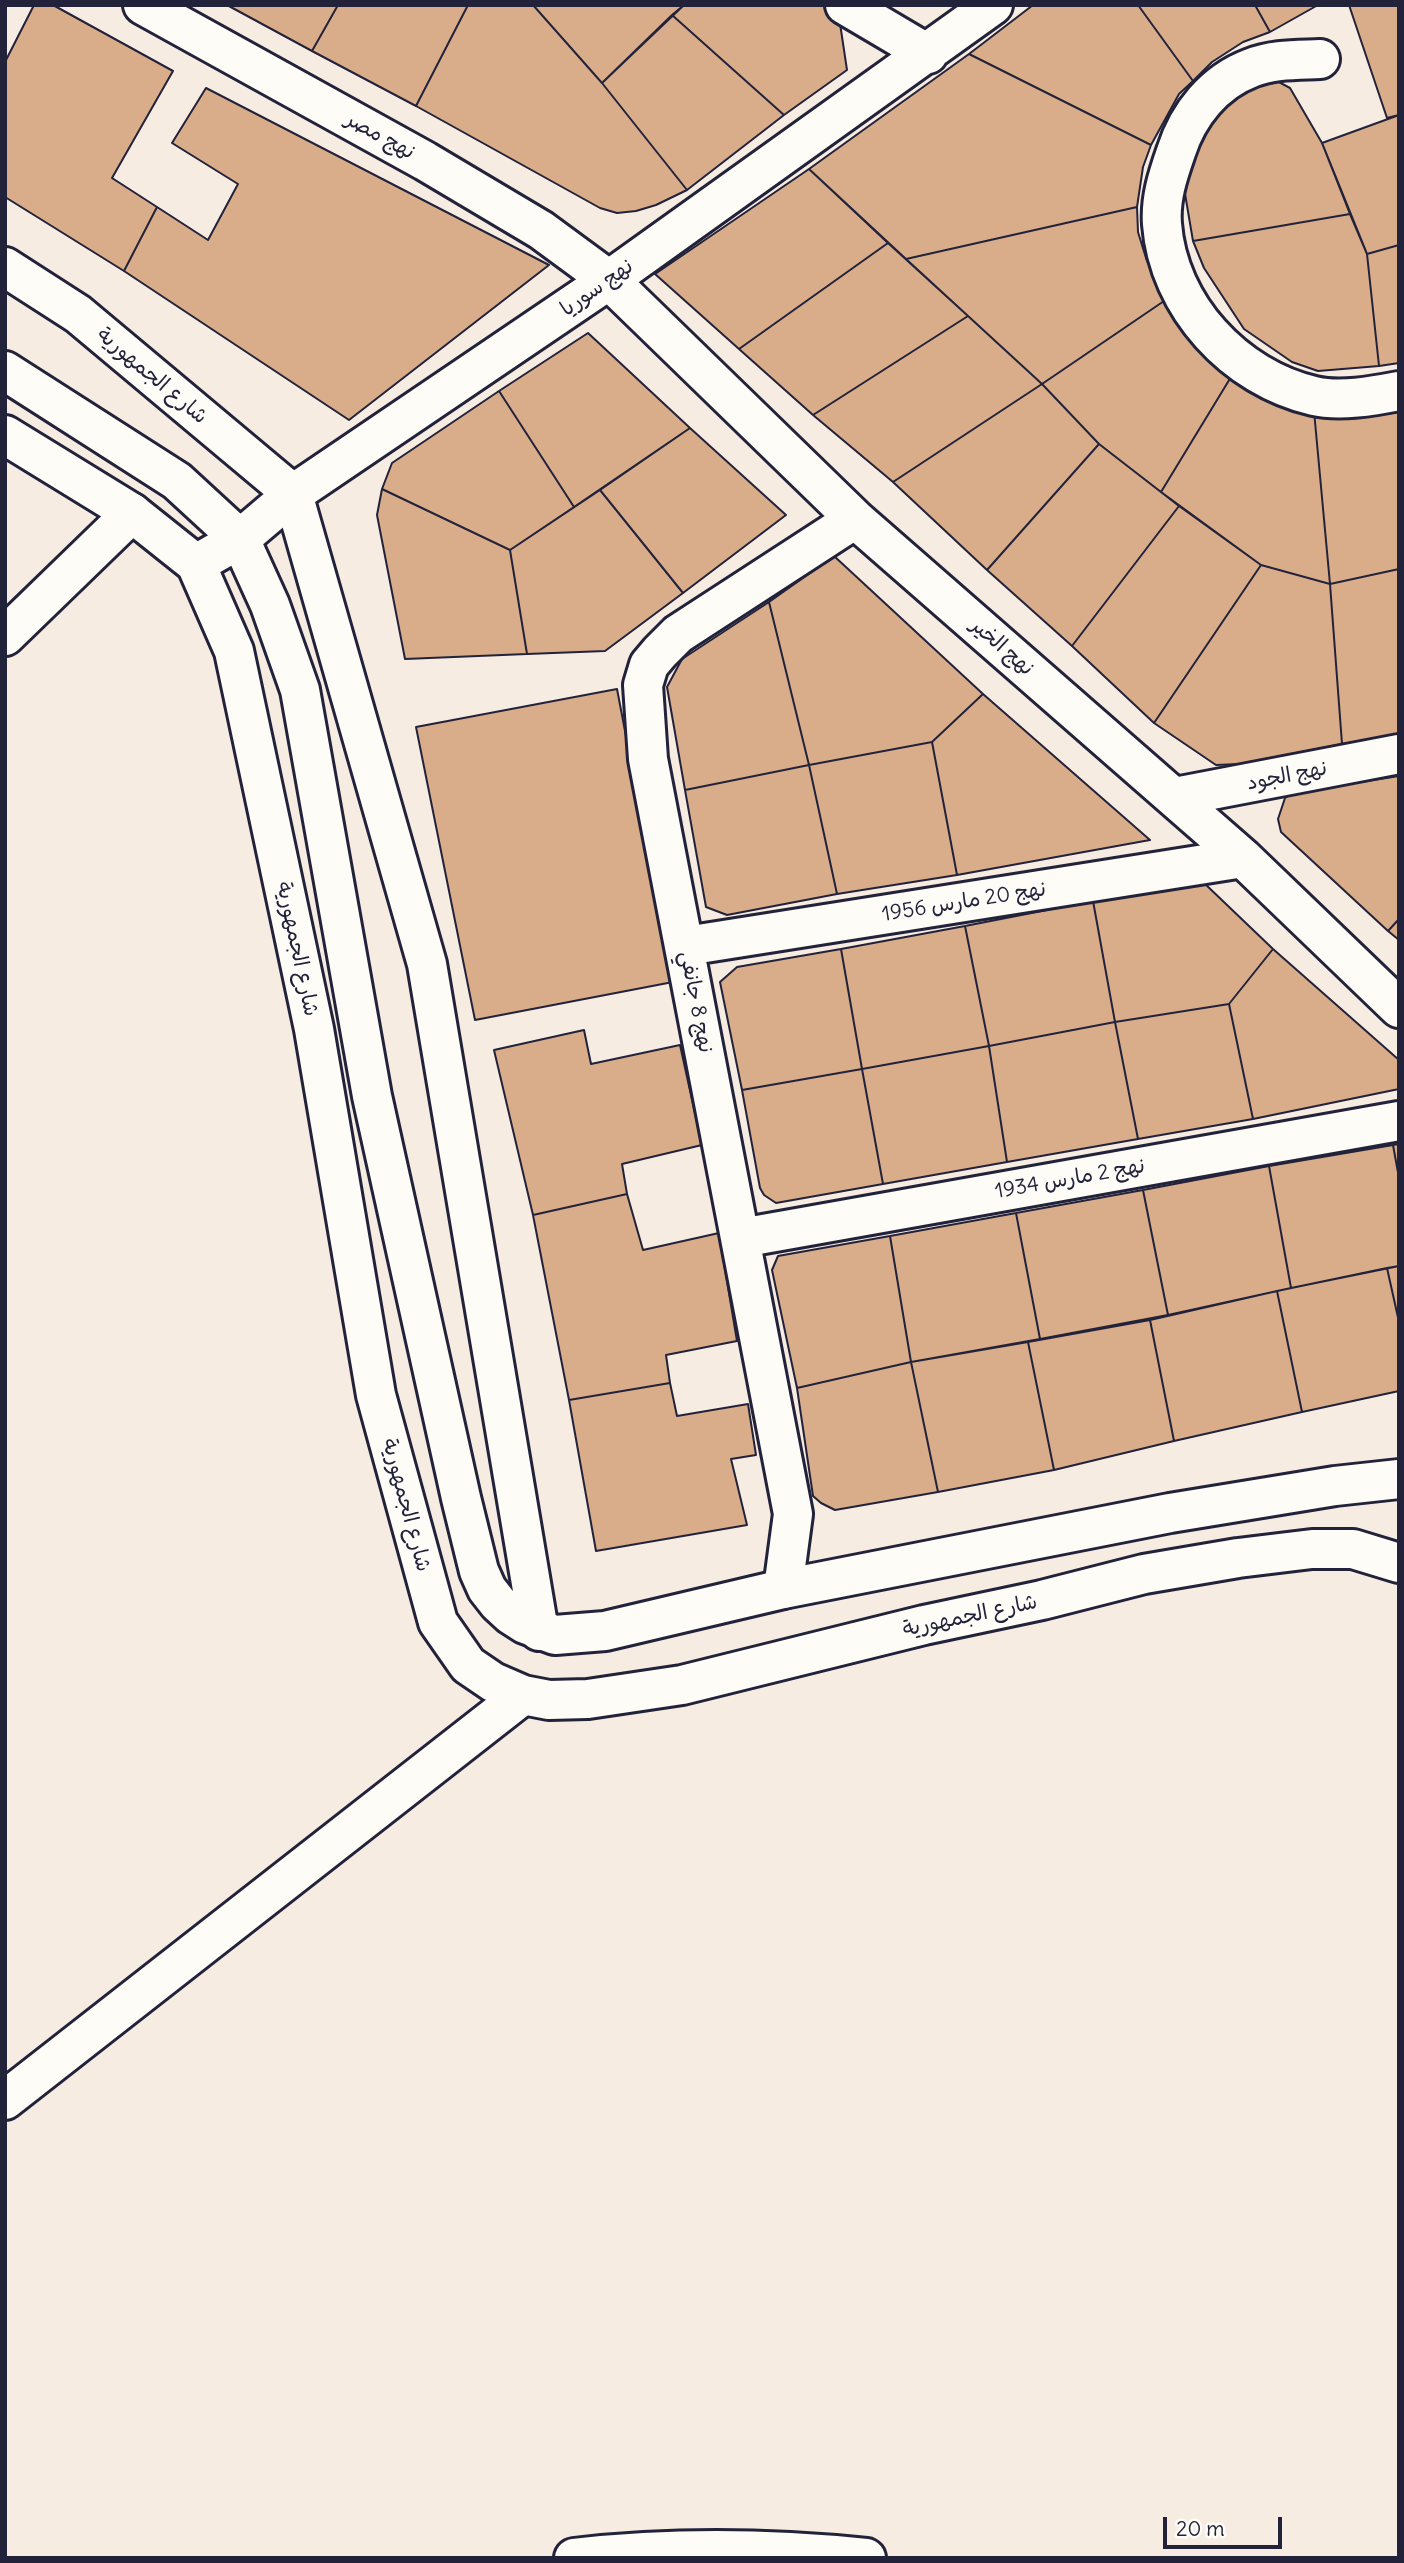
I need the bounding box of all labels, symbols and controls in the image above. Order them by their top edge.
street label: نهج مصر [341,107,419,165]
street label: نهج سوريا [556,254,638,322]
street label: شارع الجمهورية [91,322,213,430]
street label: نهج الخير [965,613,1039,681]
street label: نهج الجود [1245,756,1329,796]
street label: نهج 20 مارس 1956 [880,877,1048,927]
street label: شارع الجمهورية [270,879,324,1019]
street label: نهج 8 جانفي [674,949,718,1055]
street label: نهج 2 مارس 1934 [993,1153,1147,1205]
street label: شارع الجمهورية [376,1436,436,1574]
street label: شارع الجمهورية [900,1589,1040,1643]
scale bar [1166,2504,1285,2548]
text: 20 m [1176,2515,1225,2542]

